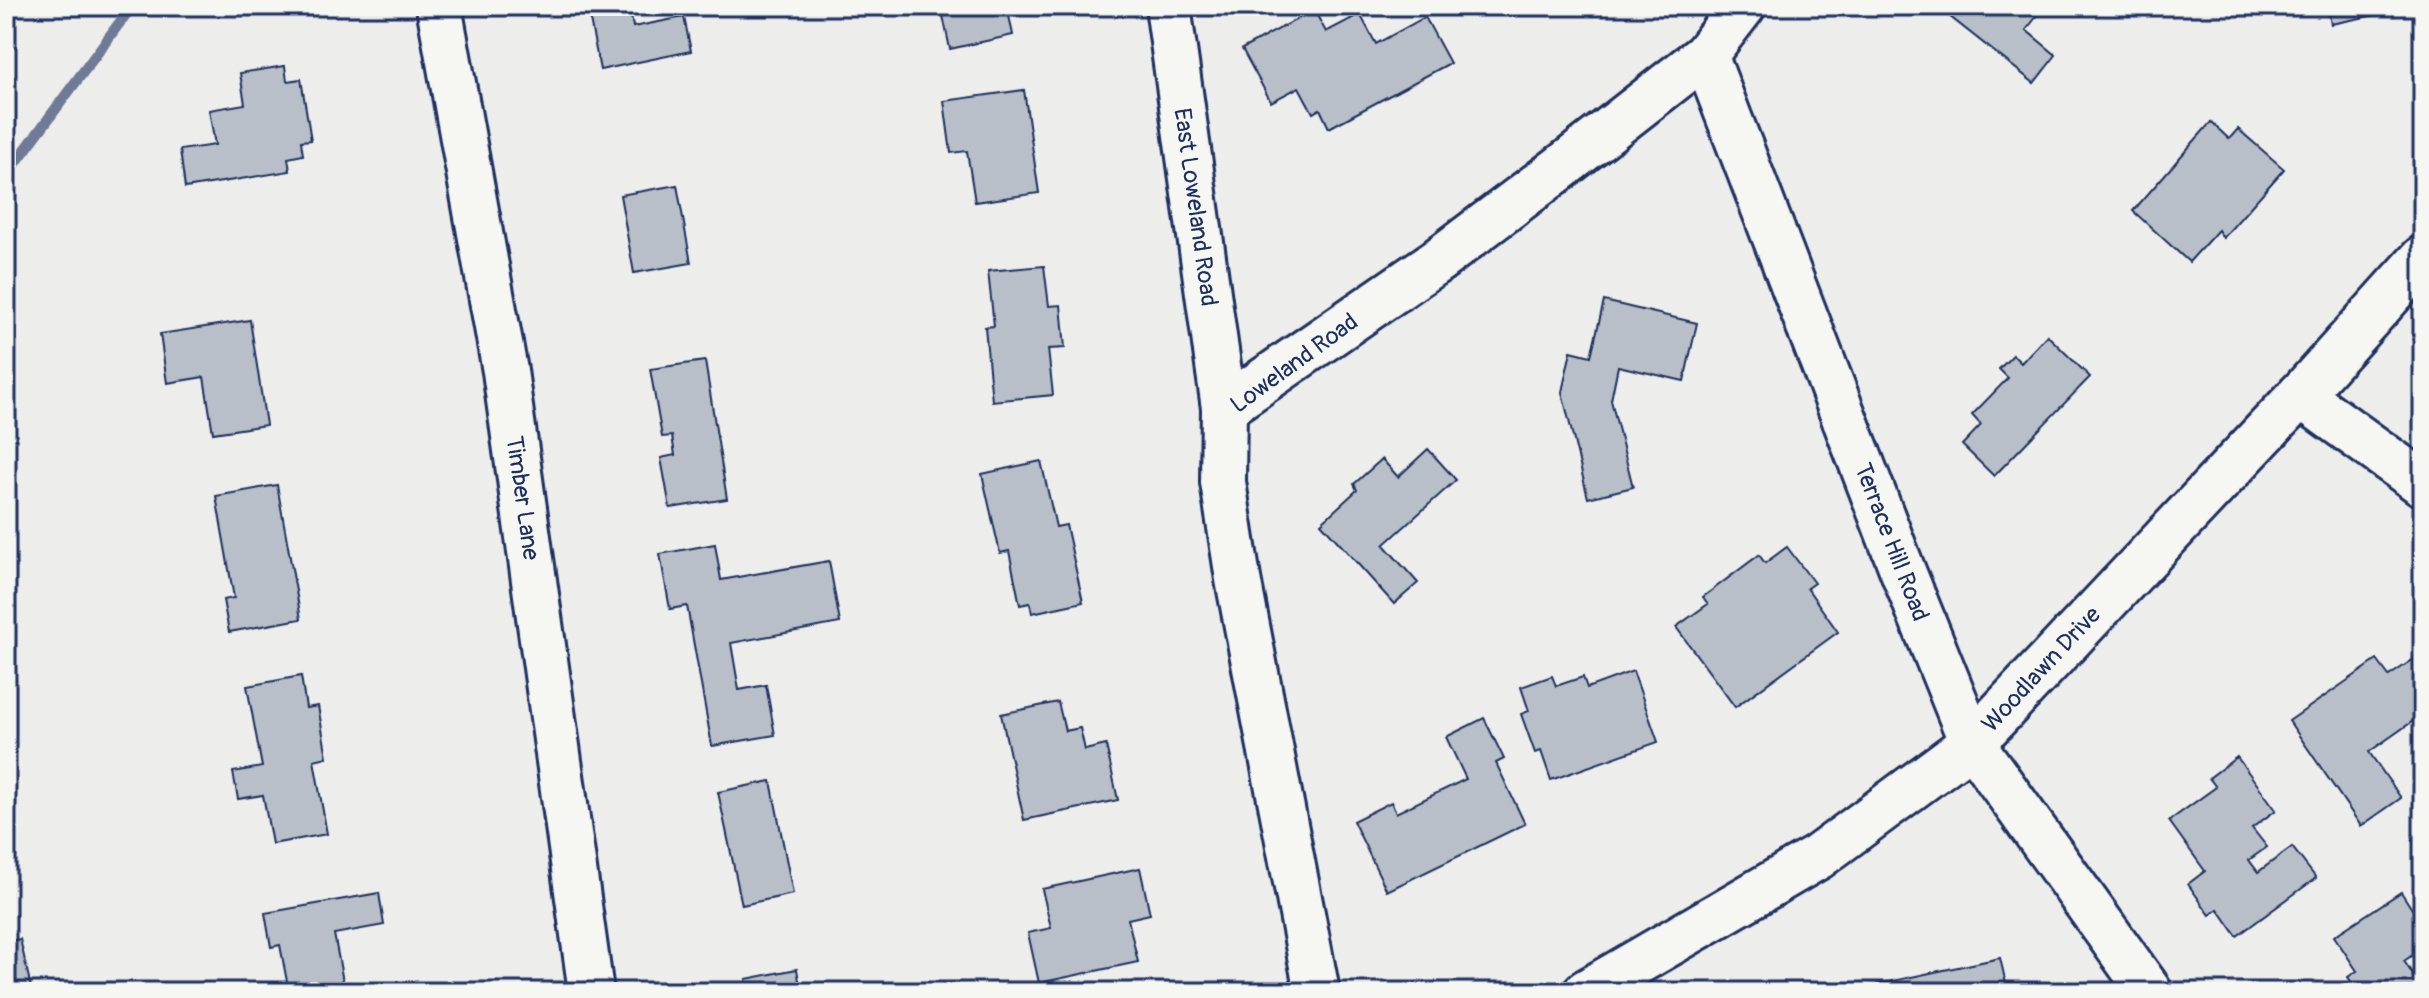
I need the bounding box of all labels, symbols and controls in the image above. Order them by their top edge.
street label: East Loweland Road [1167,106,1224,308]
street label: Loweland Road [1225,307,1364,419]
street label: Timber Lane [499,434,546,562]
street label: Terrace Hill Road [1848,459,1935,625]
street label: Woodlawn Drive [1976,600,2107,738]

